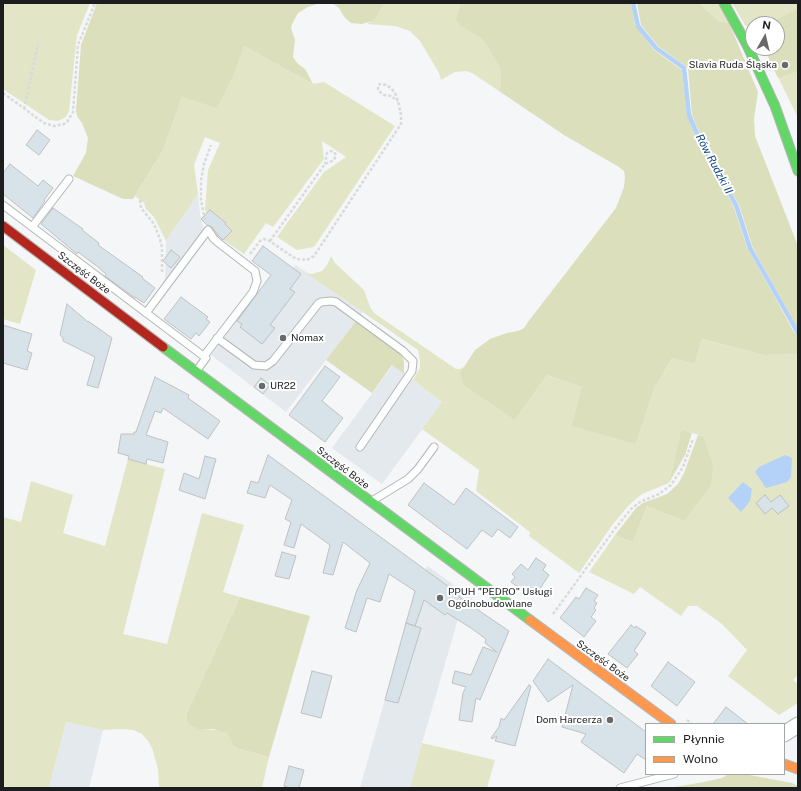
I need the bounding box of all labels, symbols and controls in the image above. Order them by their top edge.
north arrow [745,16,785,56]
text: N [761,19,772,32]
place label: Slavia Ruda Śląska [689,59,777,71]
marker: Slavia Ruda Śląska [780,60,790,70]
water label: Rów Rudzki II [693,132,735,196]
street label: Szczęść Boże [55,249,113,297]
place label: Nomax [291,332,324,344]
marker: Nomax [278,333,288,343]
place label: UR22 [270,380,296,392]
marker: UR22 [257,381,267,391]
street label: Szczęść Boże [314,444,372,492]
place label: PPUH "PEDRO" Usługi Ogólnobudowlane [448,586,552,610]
marker: PPUH "PEDRO" Usługi Ogólnobudowlane [435,593,445,603]
street label: Szczęść Boże [574,638,632,684]
place label: Dom Harcerza [536,714,602,726]
marker: Dom Harcerza [605,715,615,725]
legend [645,723,785,775]
text: Płynnie [683,732,725,746]
text: Wolno [683,752,718,766]

